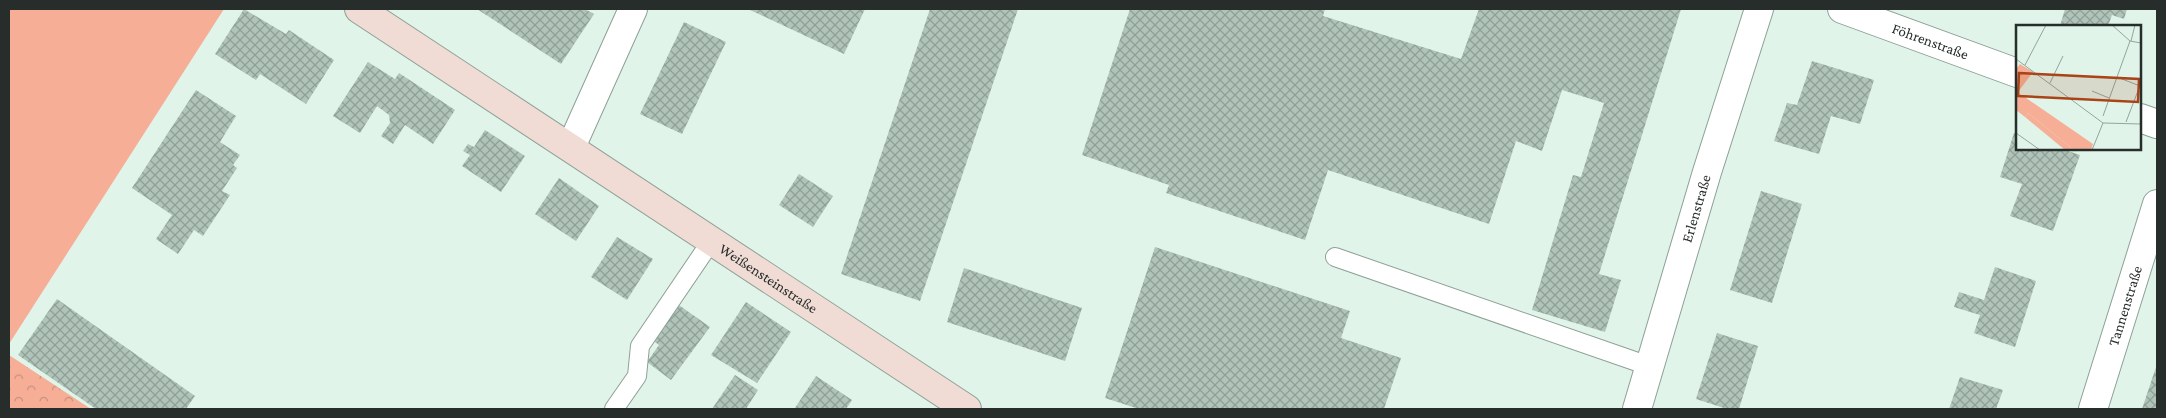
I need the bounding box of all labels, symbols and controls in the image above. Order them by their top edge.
street label: Föhrenstraße [1890,20,1971,63]
inset map [2016,25,2141,150]
street label: Erlenstraße [1679,172,1714,244]
street label: Weißensteinstraße [716,240,821,317]
street label: Tannenstraße [2105,263,2145,348]

